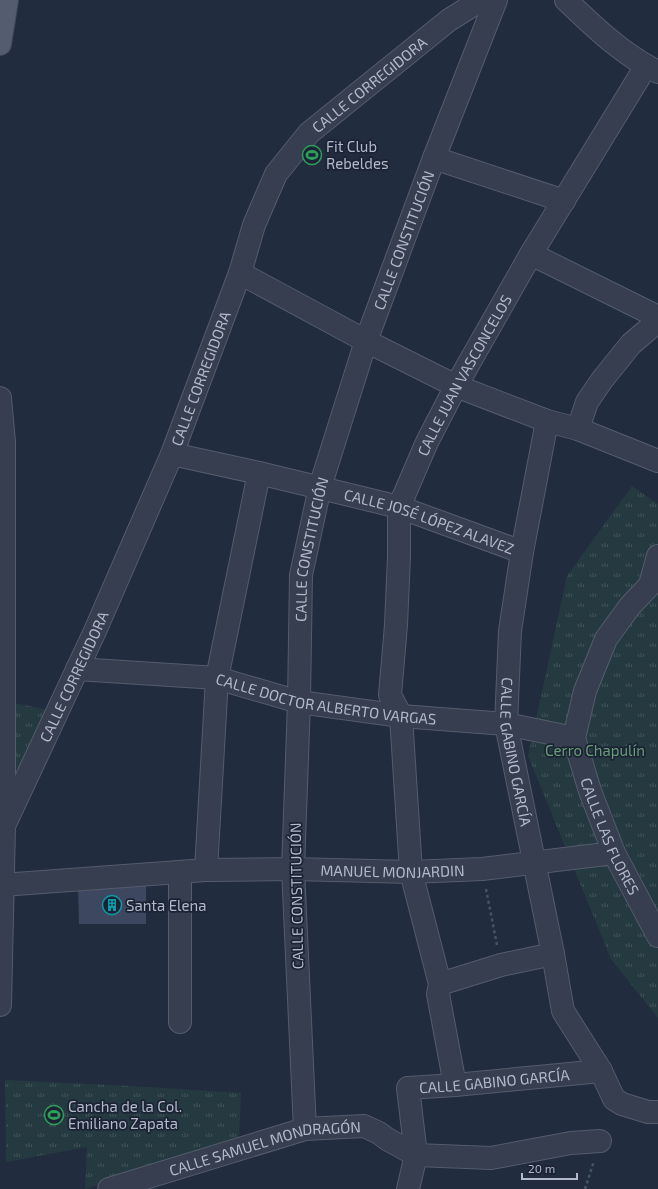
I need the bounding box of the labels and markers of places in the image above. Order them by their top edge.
place label: Fit Club Rebeldes [326,137,389,172]
sports icon: Fit Club Rebeldes [301,144,323,166]
building icon: Santa Elena [101,894,123,916]
place label: Santa Elena [126,896,207,914]
place label: Cancha de la Col. Emiliano Zapata [68,1097,182,1132]
sports icon: Cancha de la Col. Emiliano Zapata [43,1104,65,1126]

